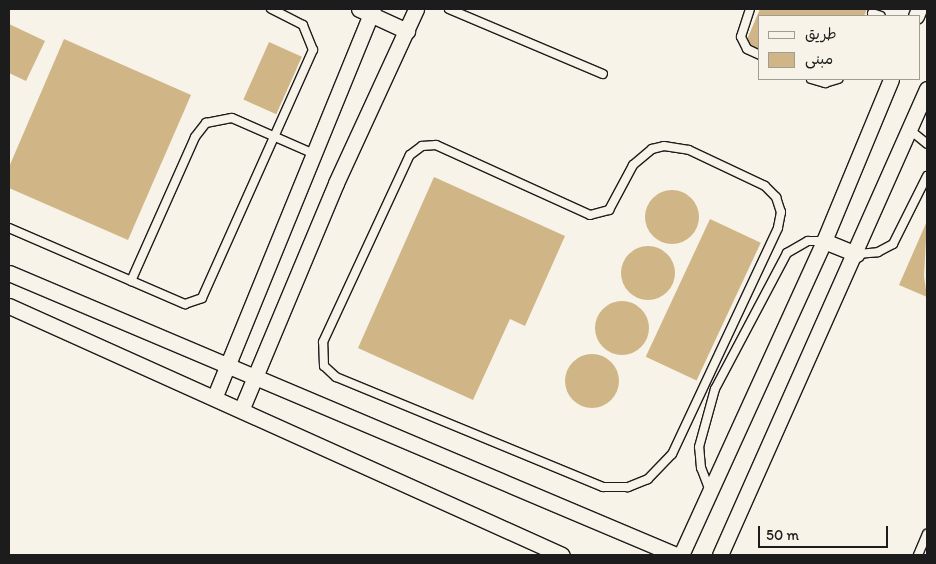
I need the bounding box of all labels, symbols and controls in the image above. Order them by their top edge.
legend [758,15,921,80]
text: طريق [805,25,837,43]
text: مبنى [805,50,833,68]
scale bar [761,516,891,548]
text: 50 m [766,526,799,544]

